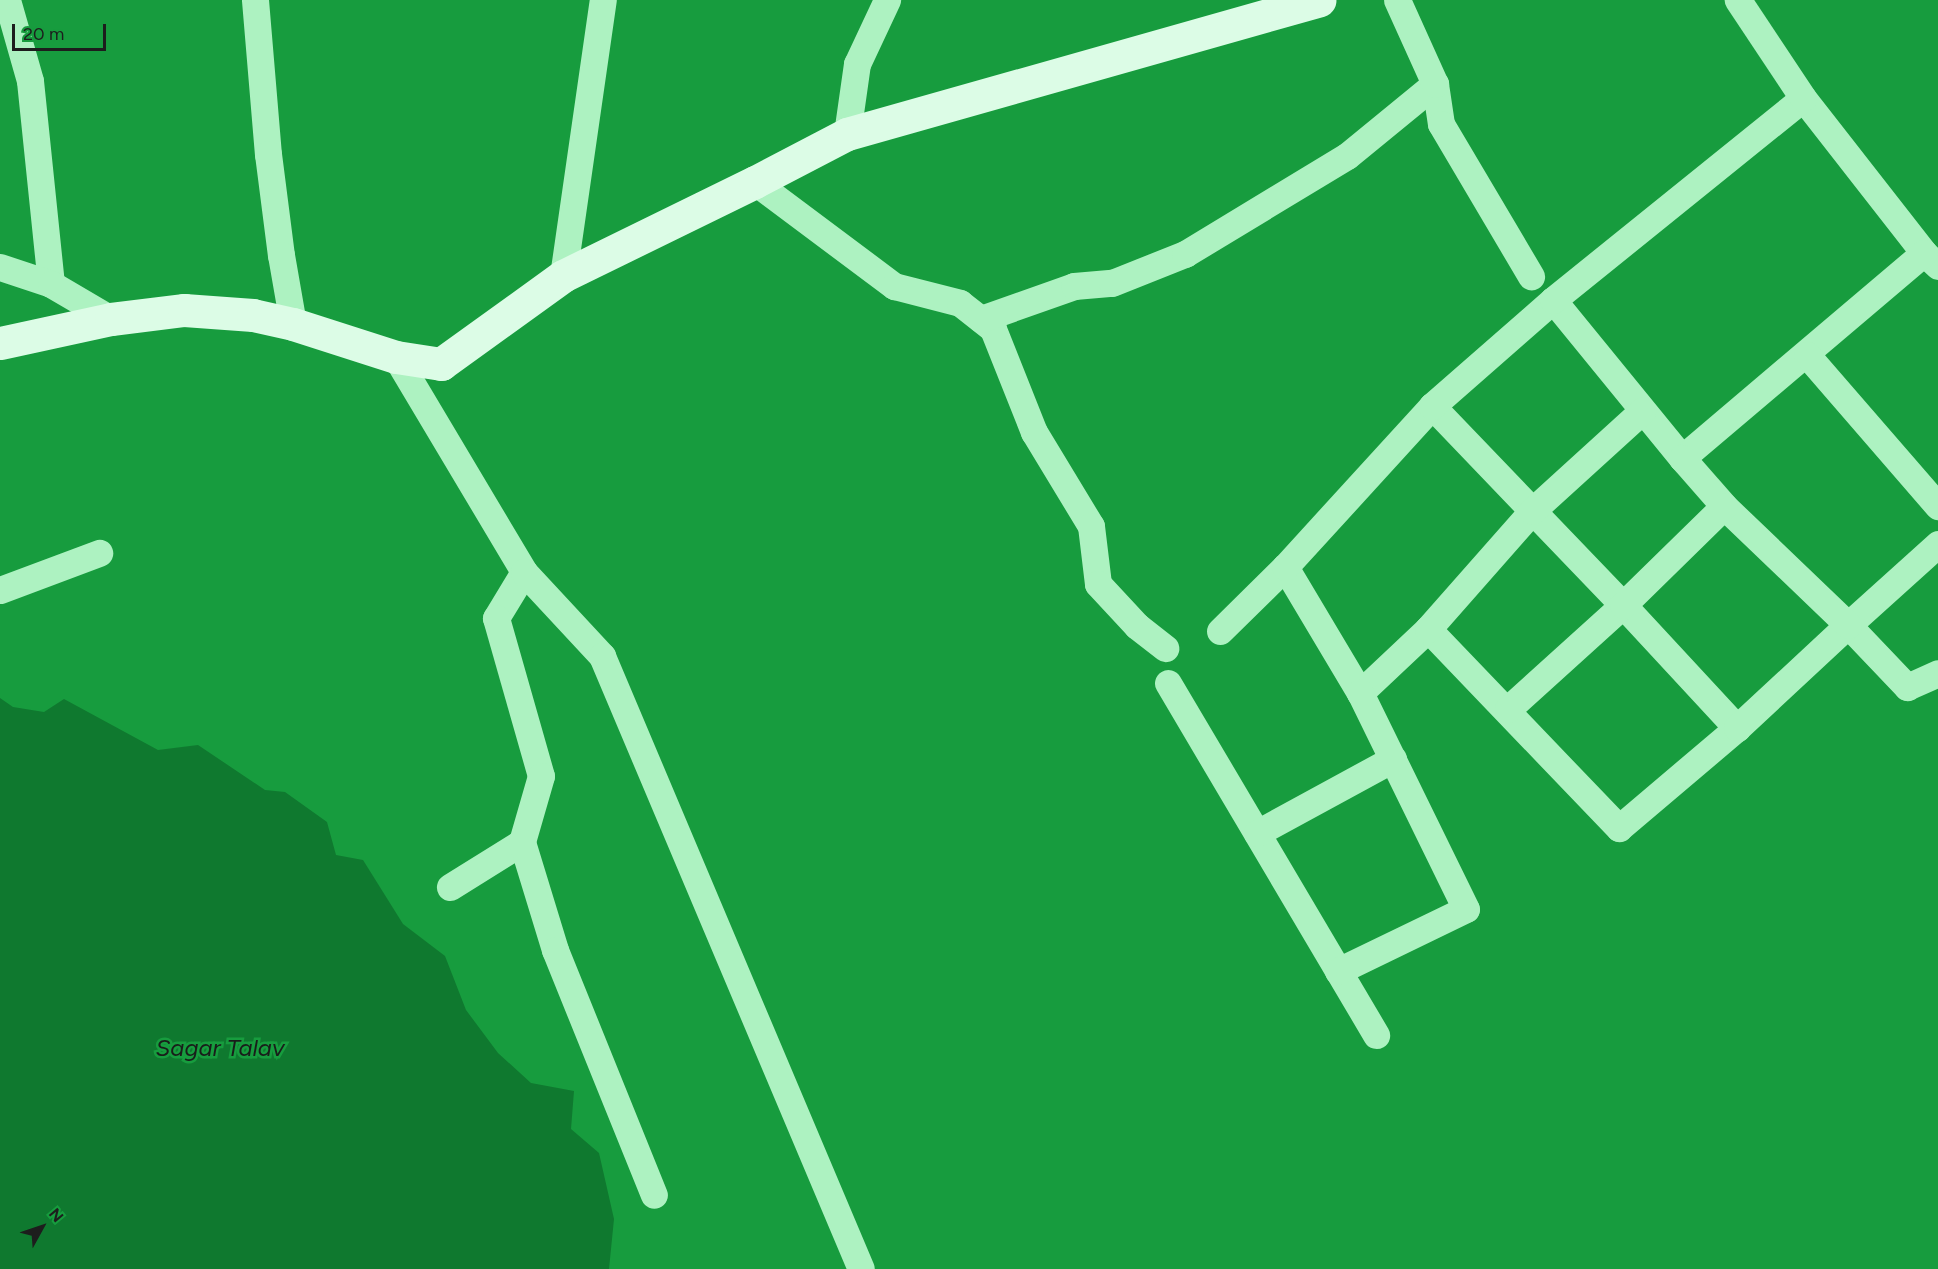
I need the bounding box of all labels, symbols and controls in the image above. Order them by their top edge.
scale bar [15,12,110,50]
text: 20 m [23,23,64,45]
water label: Sagar Talav [156,1034,284,1062]
north arrow [12,1197,72,1257]
text: N [45,1204,67,1226]

